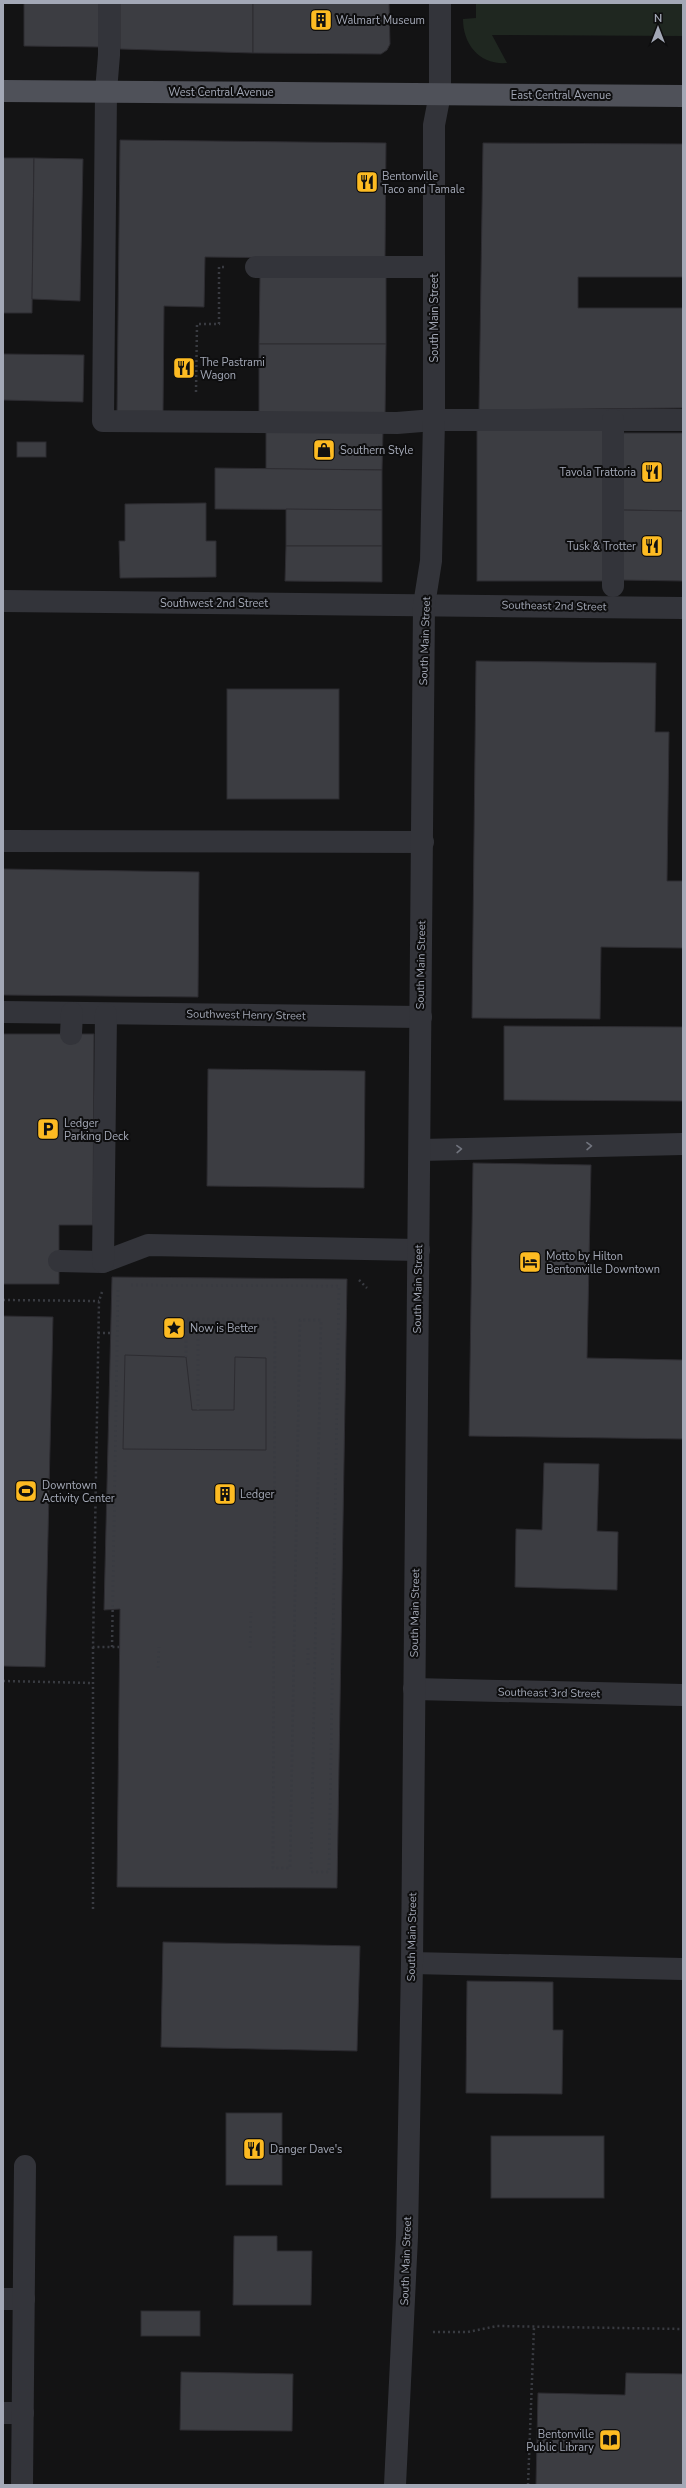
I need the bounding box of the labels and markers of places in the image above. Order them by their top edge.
building icon: Walmart Museum [308,7,334,33]
place label: Walmart Museum [336,13,425,28]
restaurant icon: Bentonville Taco and Tamale [354,169,380,195]
place label: Bentonville Taco and Tamale [382,169,465,197]
restaurant icon: The Pastrami Wagon [171,355,197,381]
place label: The Pastrami Wagon [200,355,265,383]
shop icon: Southern Style [311,437,337,463]
place label: Southern Style [340,443,414,458]
restaurant icon: Tavola Trattoria [639,459,665,485]
place label: Tavola Trattoria [559,465,636,480]
restaurant icon: Tusk & Trotter [639,533,665,559]
place label: Tusk & Trotter [567,539,636,554]
parking icon: Ledger Parking Deck [35,1116,61,1142]
place label: Ledger Parking Deck [64,1116,129,1144]
hotel icon: Motto by Hilton Bentonville Downtown [517,1249,543,1275]
place label: Motto by Hilton Bentonville Downtown [546,1249,660,1277]
place icon: Now is Better [161,1315,187,1341]
place label: Now is Better [190,1321,258,1336]
sports icon: Downtown Activity Center [13,1478,39,1504]
place label: Downtown Activity Center [42,1478,115,1506]
building icon: Ledger [212,1481,238,1507]
place label: Ledger [240,1487,274,1502]
restaurant icon: Danger Dave's [241,2136,267,2162]
place label: Danger Dave's [270,2142,342,2157]
place label: Bentonville Public Library [526,2427,594,2455]
library icon: Bentonville Public Library [597,2427,623,2453]

